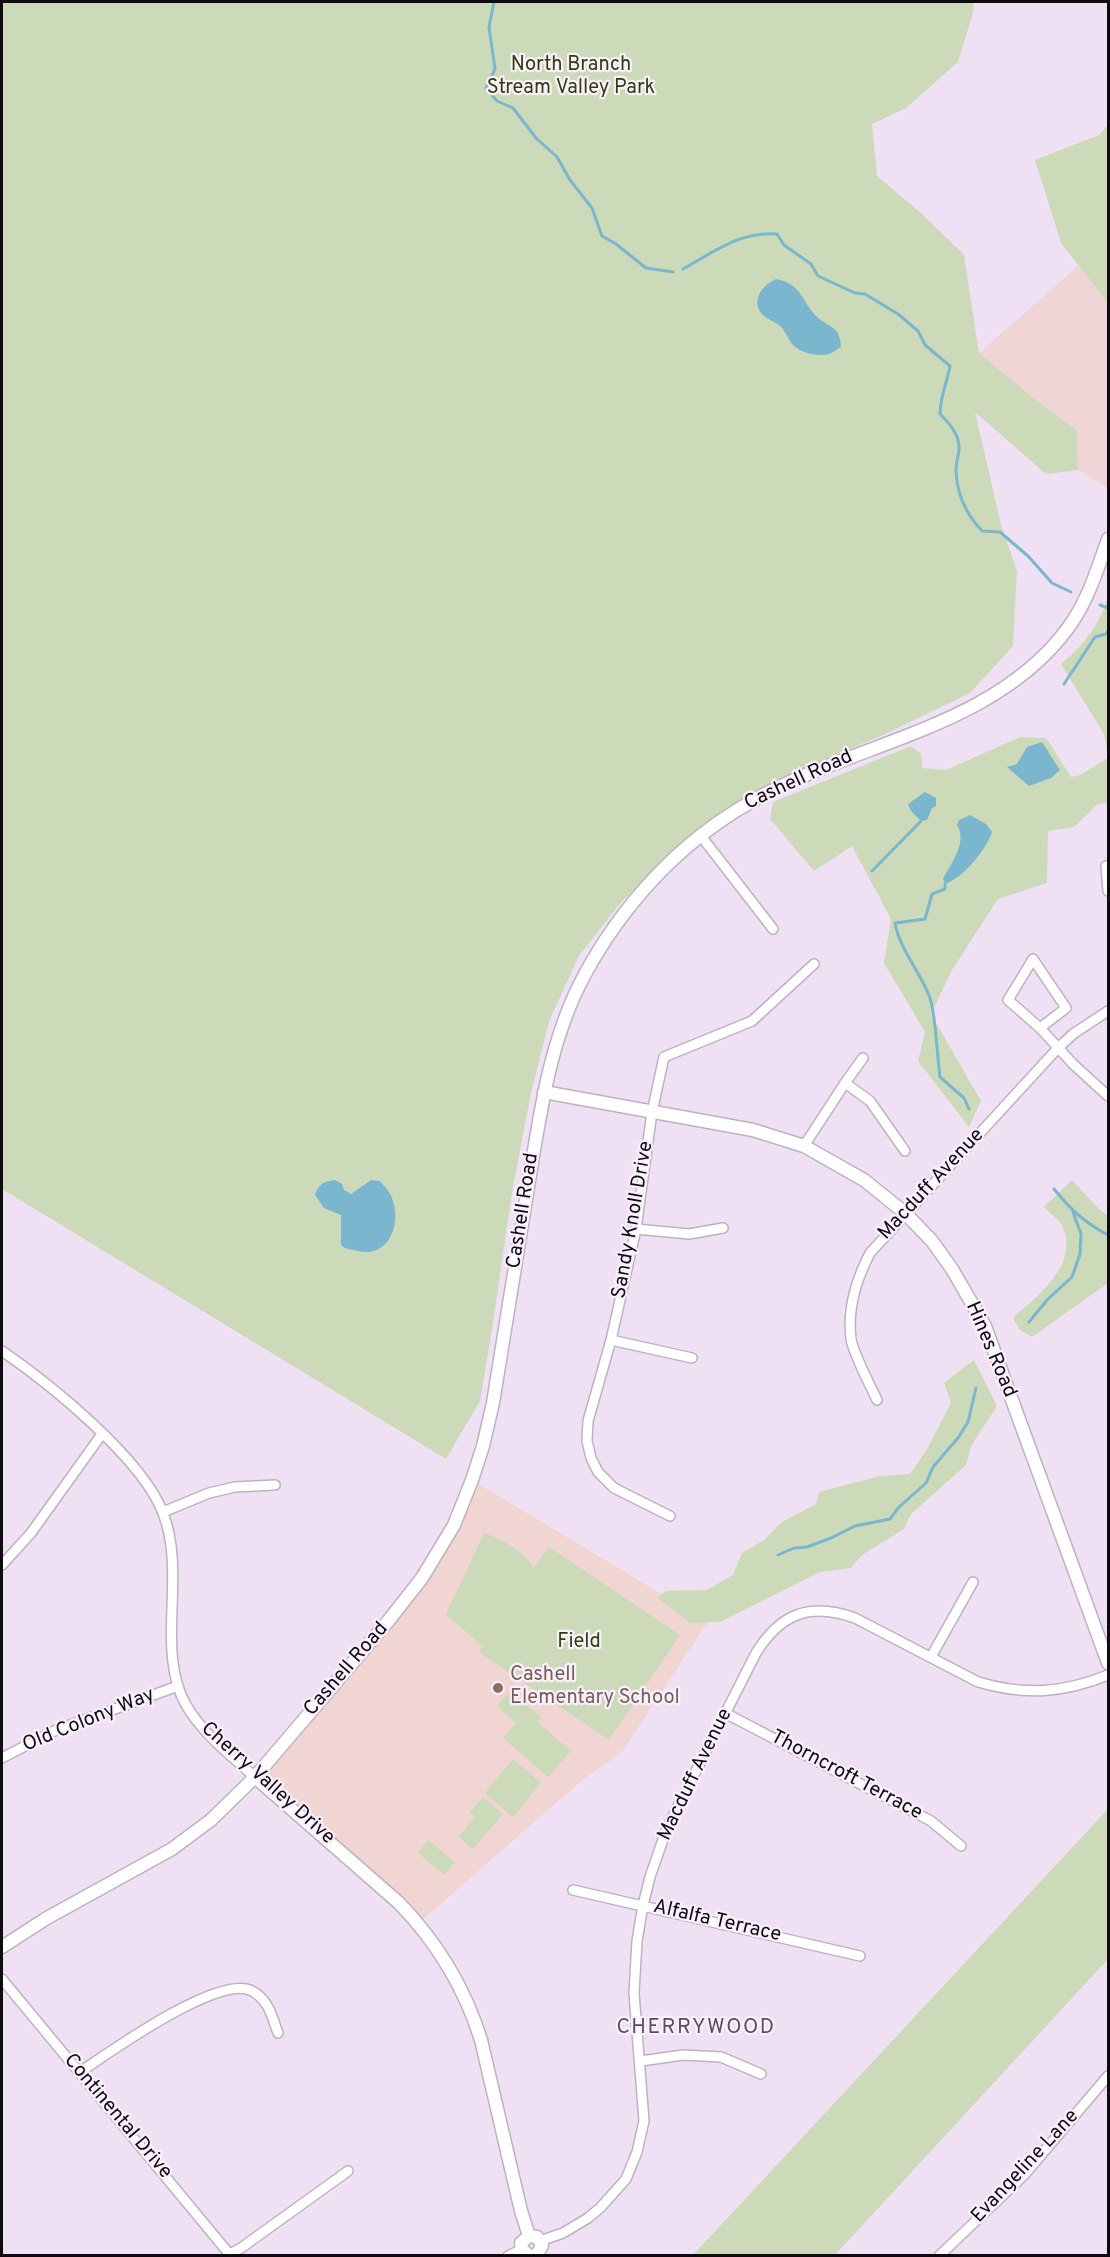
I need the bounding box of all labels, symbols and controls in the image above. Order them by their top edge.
park label: North Branch Stream Valley Park [487,54,655,101]
street label: Cashell Road [741,745,857,817]
street label: Macduff Avenue [874,1124,990,1246]
street label: Sandy Knoll Drive [608,1139,660,1301]
street label: Cashell Road [503,1152,545,1270]
street label: Hines Road [959,1299,1021,1401]
street label: Cashell Road [300,1618,394,1722]
park label: Field [557,1631,601,1655]
place label: Cashell Elementary School [510,1664,680,1711]
marker: Cashell Elementary School [491,1681,505,1695]
street label: Old Colony Way [20,1684,158,1758]
street label: Macduff Avenue [654,1705,738,1845]
street label: Cherry Valley Drive [195,1718,339,1850]
street label: Thorncroft Terrace [766,1726,926,1826]
street label: Alfalfa Terrace [651,1896,783,1948]
district label: CHERRYWOOD [616,2016,776,2042]
street label: Continental Drive [58,2050,176,2184]
street label: Evangeline Lane [967,2105,1085,2229]

